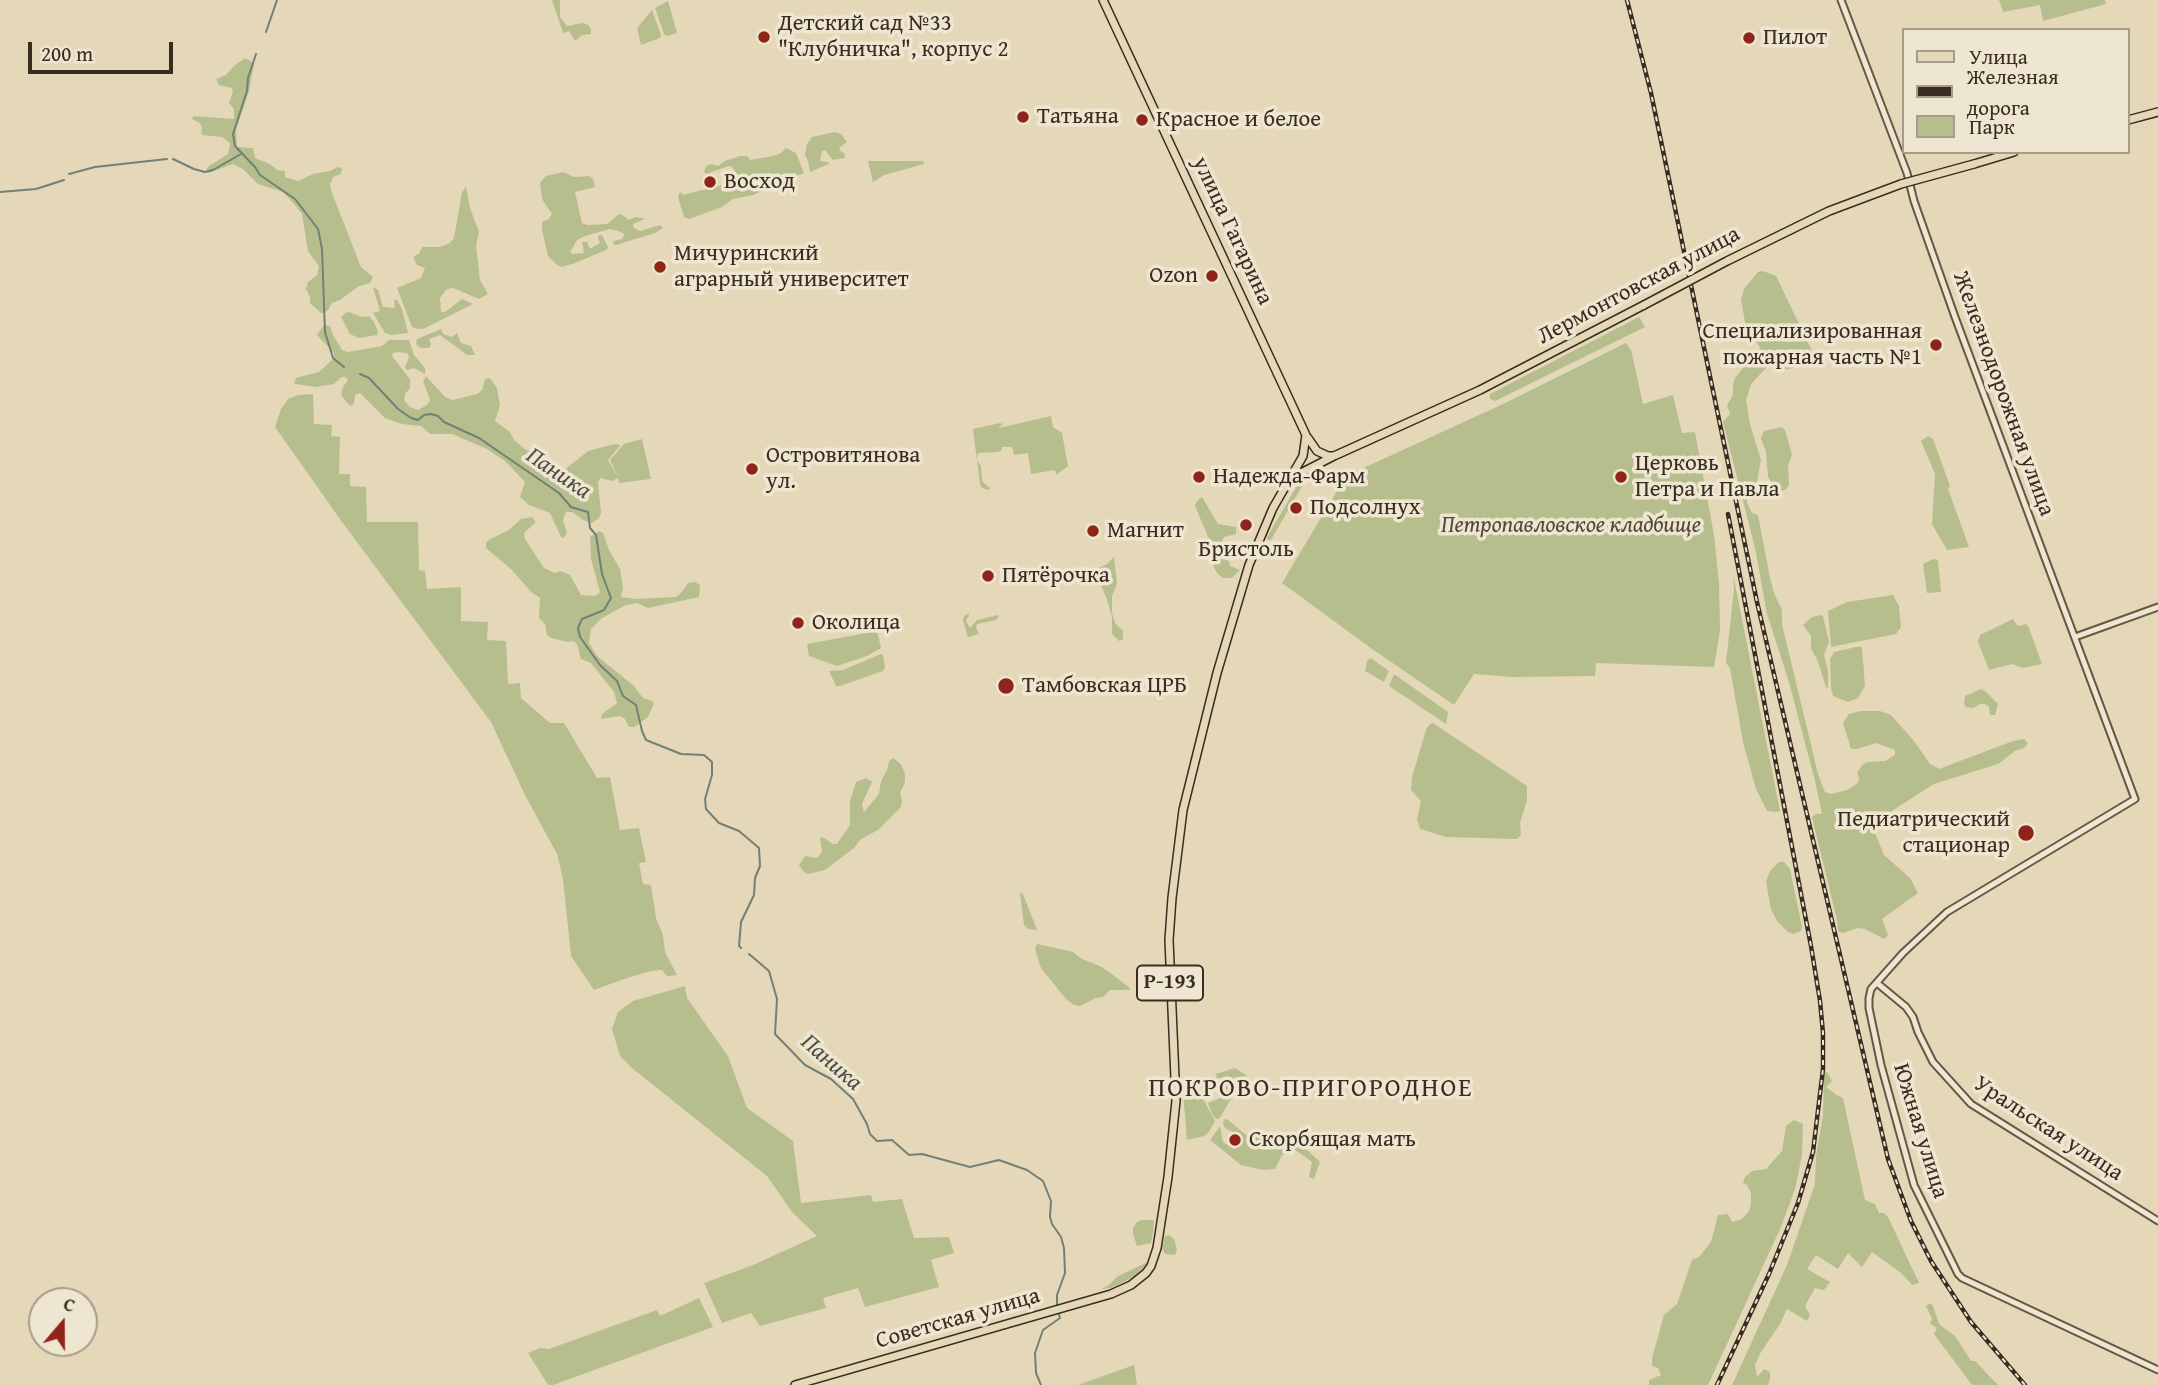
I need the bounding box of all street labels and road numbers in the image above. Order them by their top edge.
street label: улица Гагарина [1186,153,1278,309]
street label: Лермонтовская улица [1533,221,1745,351]
street label: Железнодорожная улица [1946,268,2060,520]
road number: Р-193 [1137,965,1203,1000]
street label: Южная улица [1886,1060,1954,1202]
street label: Уральская улица [1968,1070,2128,1188]
street label: Советская улица [873,1282,1043,1356]

